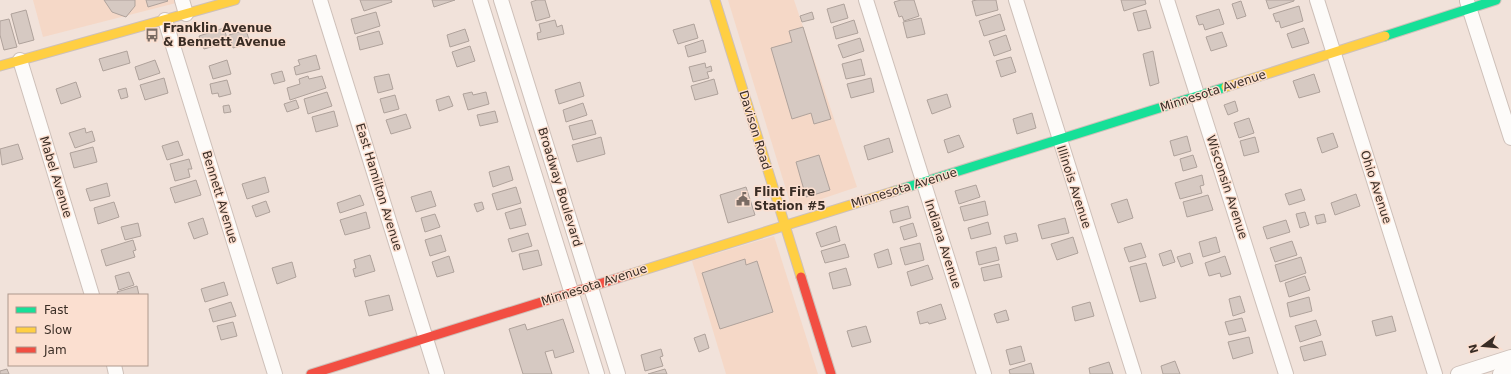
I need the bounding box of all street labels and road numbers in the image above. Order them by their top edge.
street label: Minnesota Avenue [1158,67,1268,115]
street label: Davison Road [736,89,774,171]
street label: East Hamilton Avenue [353,122,405,252]
street label: Broadway Boulevard [535,126,585,248]
street label: Wisconsin Avenue [1204,133,1250,241]
street label: Mabel Avenue [37,135,75,219]
street label: Illinois Avenue [1054,144,1094,230]
street label: Bennett Avenue [199,149,241,245]
street label: Ohio Avenue [1358,149,1394,225]
street label: Minnesota Avenue [849,165,959,211]
street label: Indiana Avenue [922,198,964,290]
street label: Minnesota Avenue [539,261,649,309]

